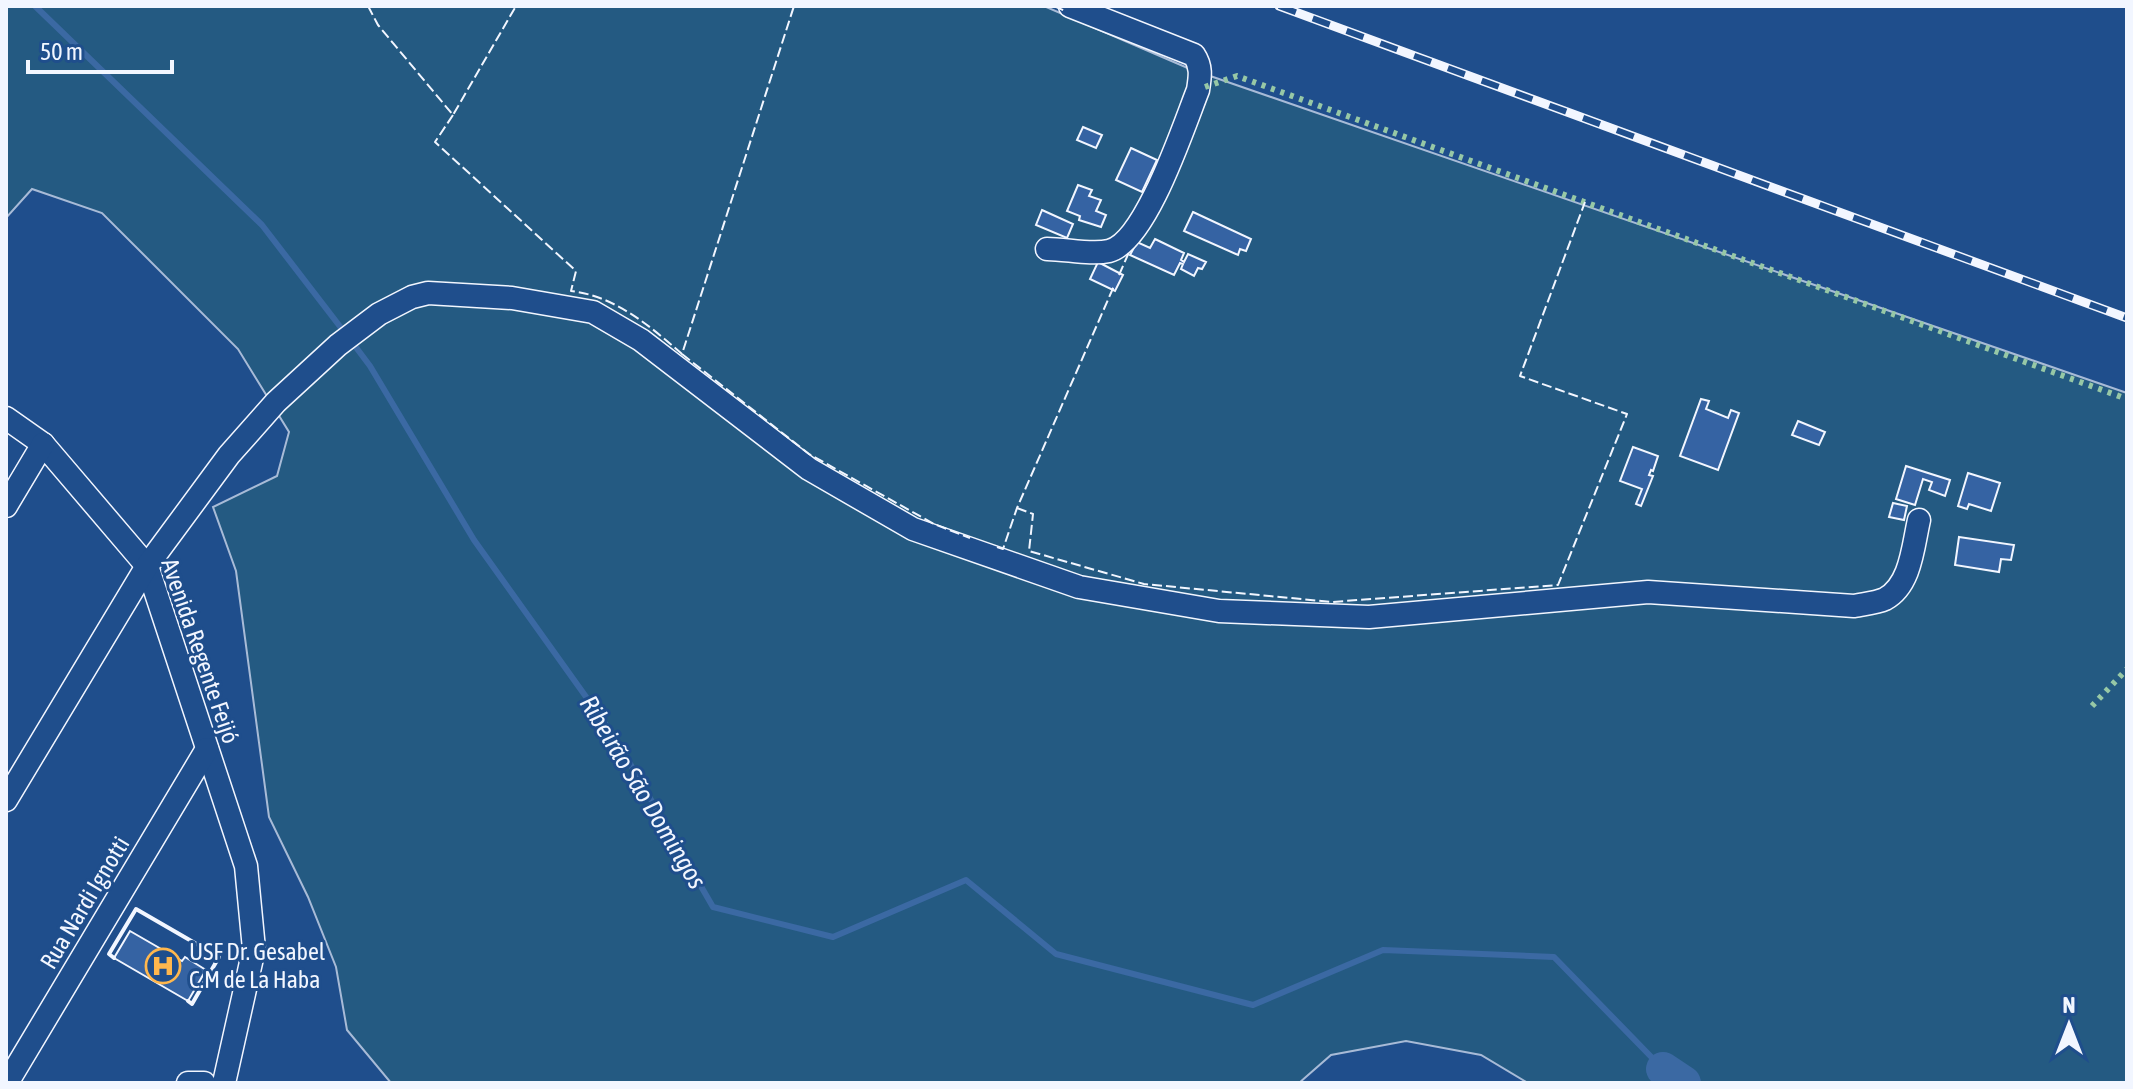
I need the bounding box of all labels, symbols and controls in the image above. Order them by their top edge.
scale bar [28,24,172,74]
text: 50 m [40,38,83,65]
street label: Avenida Regente Feijó [156,555,245,747]
water label: Ribeirão São Domingos [574,690,712,894]
street label: Rua Nardi Ignotti [35,832,135,974]
place label: USF Dr. Gesabel C.M de La Haba [189,938,326,993]
hospital icon: USF Dr. Gesabel C.M de La Haba [144,947,182,985]
north arrow [2029,985,2109,1065]
text: N [2063,992,2075,1018]

